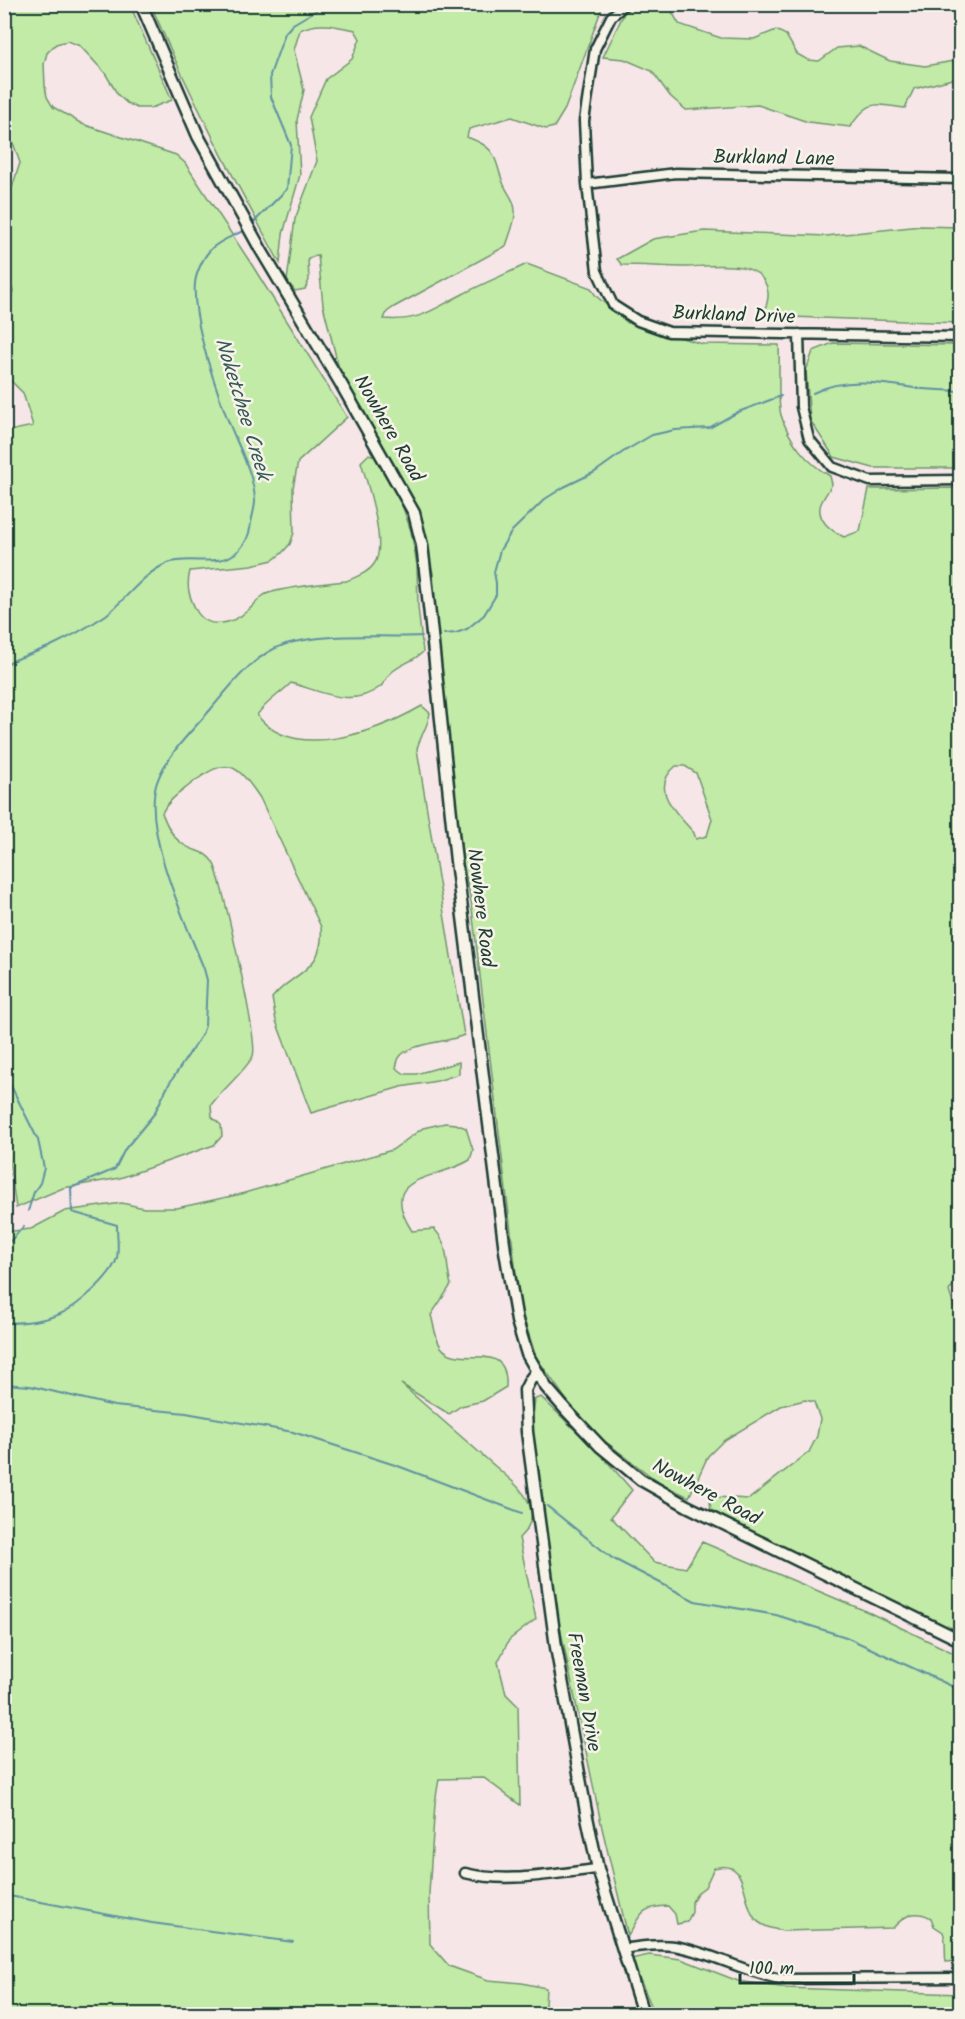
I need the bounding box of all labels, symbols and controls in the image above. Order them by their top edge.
street label: Burkland Lane [713,142,835,176]
street label: Burkland Drive [672,298,796,334]
water label: Noketchee Creek [205,334,280,487]
street label: Nowhere Road [344,369,432,490]
street label: Nowhere Road [457,847,503,970]
street label: Nowhere Road [646,1451,767,1536]
street label: Freeman Drive [557,1630,609,1754]
scale bar [740,1947,854,1985]
text: 100 m [749,1955,794,1984]

